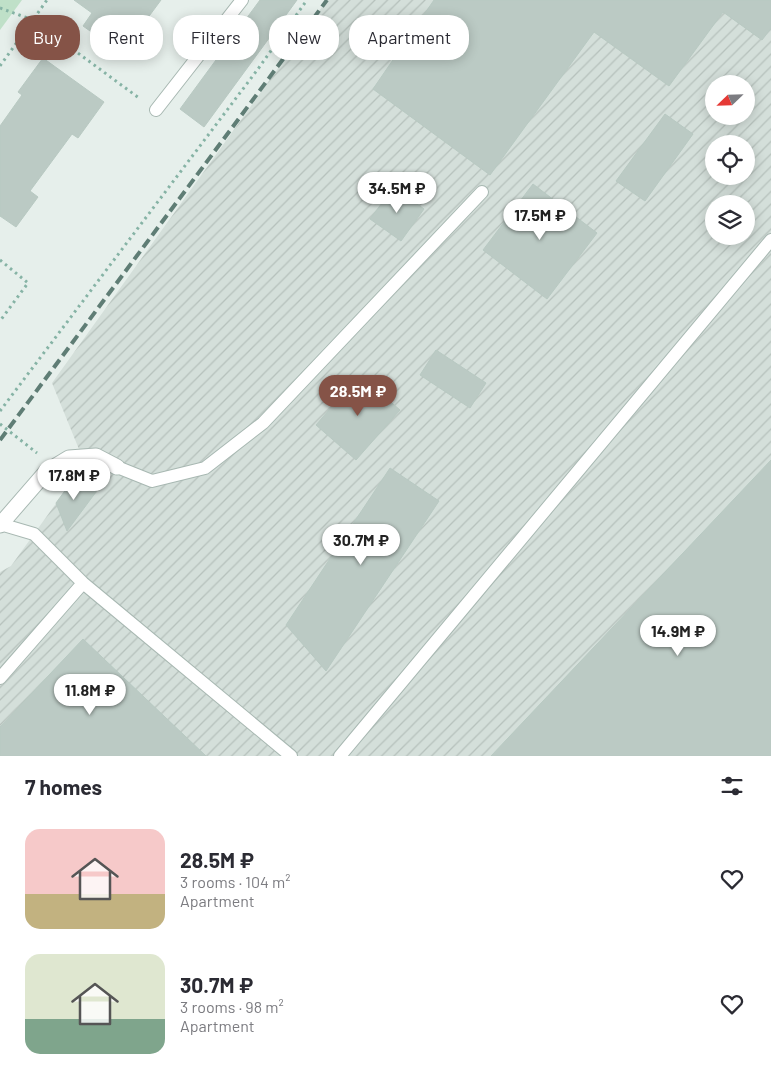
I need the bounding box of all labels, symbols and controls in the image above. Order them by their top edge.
chip: Buy [15,15,80,60]
chip: Rent [90,15,163,60]
chip: Filters [173,15,259,60]
chip: New [269,15,339,60]
chip: Apartment [349,15,469,60]
north arrow [705,75,755,125]
map controls [705,75,755,245]
button: locate [705,135,755,185]
pin: 34.5M ₽ [351,172,443,214]
text: 34.5M ₽ [368,178,426,197]
button: layers [705,195,755,245]
pin: 17.5M ₽ [494,198,586,241]
text: 17.5M ₽ [514,205,566,224]
pin: 28.5M ₽ [312,374,404,417]
text: 28.5M ₽ [330,381,386,400]
pin: 17.8M ₽ [28,458,120,501]
text: 17.8M ₽ [48,465,100,484]
pin: 30.7M ₽ [315,524,407,566]
text: 30.7M ₽ [333,530,389,549]
pin: 14.9M ₽ [632,614,724,657]
text: 14.9M ₽ [651,621,705,640]
pin: 11.8M ₽ [44,674,136,716]
text: 11.8M ₽ [65,680,115,699]
icon: filters [718,772,746,800]
text: 7 homes [25,774,102,799]
text: 28.5M ₽ [180,847,254,872]
icon: home [65,849,125,909]
icon: heart [718,865,746,893]
text: 3 rooms · 104 m² [180,872,290,891]
text: Apartment [180,891,255,910]
text: 30.7M ₽ [180,972,253,997]
icon: home [65,974,125,1034]
icon: heart [718,990,746,1018]
text: 3 rooms · 98 m² [180,997,284,1016]
text: Apartment [180,1016,255,1035]

